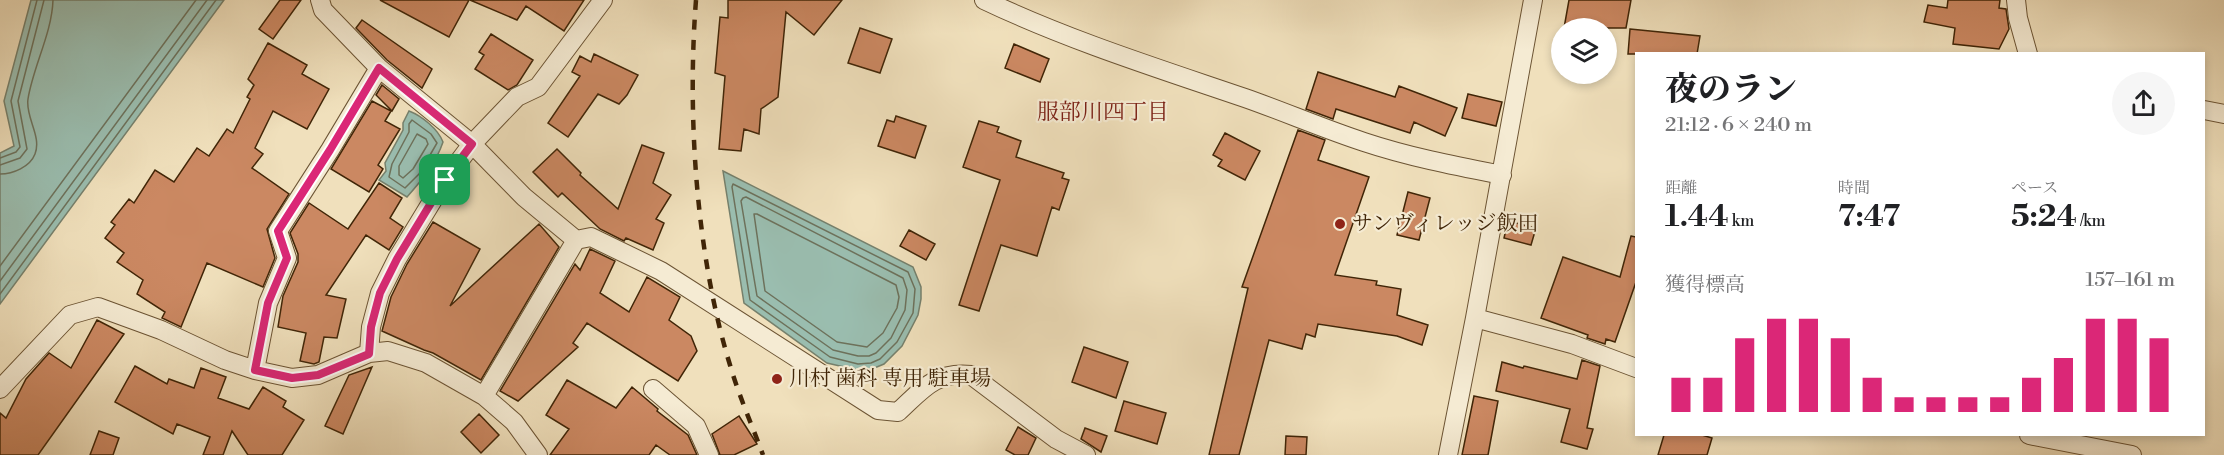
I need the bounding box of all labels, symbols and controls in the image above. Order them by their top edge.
map controls [1551,18,1617,84]
button: layers [1551,18,1617,84]
text: 夜のラン [1665,70,1797,111]
button: share [2112,72,2175,135]
district label: 服部川四丁目 [1037,99,1169,126]
text: 21:12 · 6 × 240 m [1665,113,1812,138]
pin [419,154,470,205]
icon: arrive [428,163,461,196]
text: 距離 [1665,178,1697,198]
text: 時間 [1838,178,1870,198]
text: ペース [2011,178,2058,198]
text: 1.44 [1665,198,1729,236]
text: 7:47 [1838,198,1900,236]
text: 5:24 [2011,198,2077,236]
place label: サンヴィレッジ飯田 [1352,211,1538,237]
text: km [1729,211,1754,231]
text: /km [2077,211,2106,231]
marker: サンヴィレッジ飯田 [1333,217,1347,231]
text: 157–161 m [2086,268,2175,293]
text: 獲得標高 [1665,273,1745,298]
place label: 川村 歯科 専用 駐車場 [789,366,991,392]
marker: 川村 歯科 専用 駐車場 [770,372,784,386]

